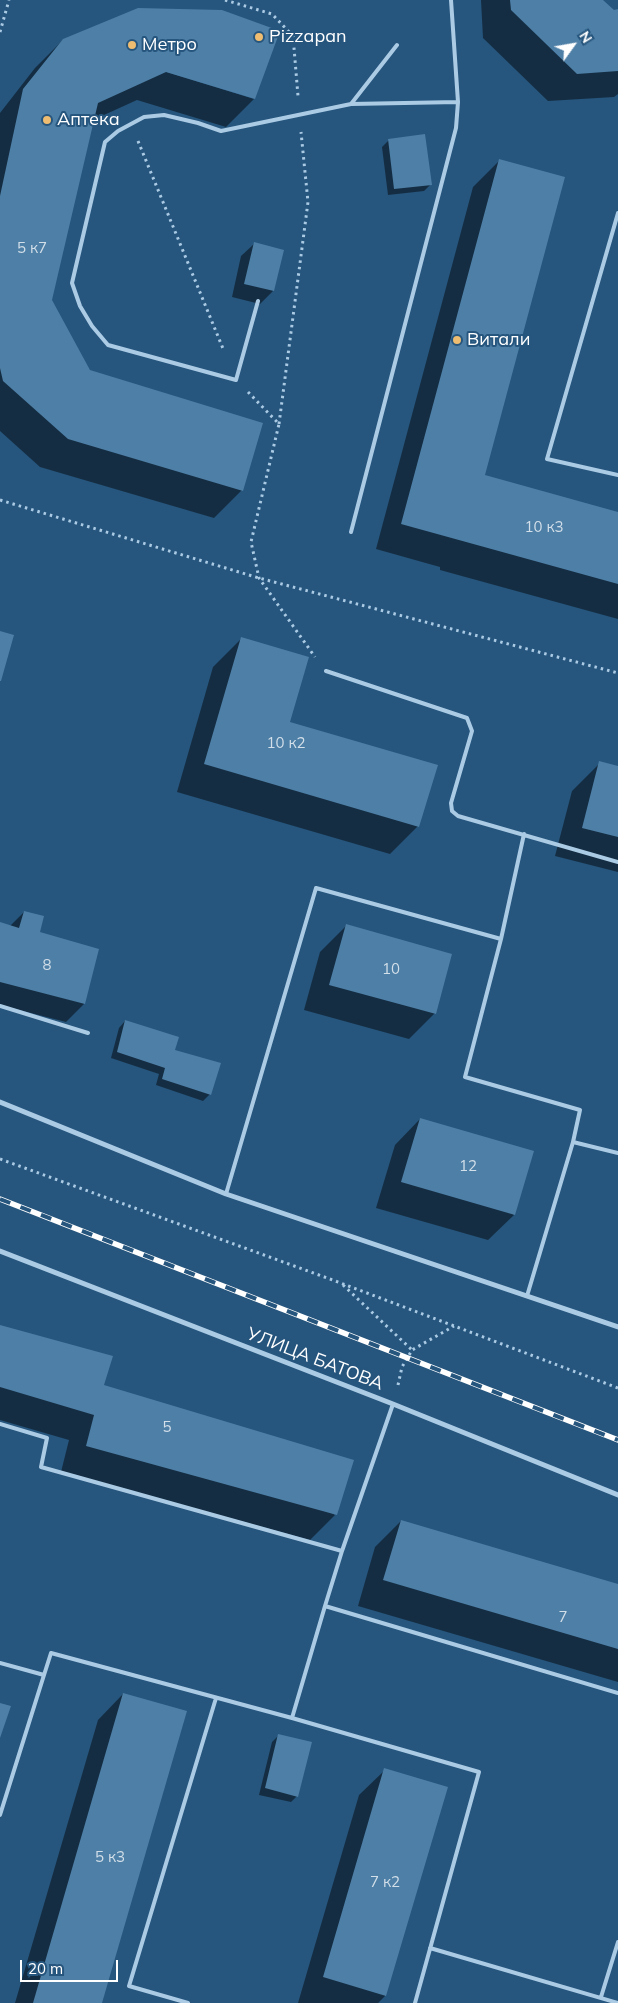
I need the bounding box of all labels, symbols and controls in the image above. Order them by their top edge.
north arrow [548,20,598,70]
place label: Pizzapan [269,26,347,48]
text: N [575,28,596,46]
marker: Pizzapan [253,31,265,43]
place label: Метро [142,34,197,56]
marker: Метро [126,39,138,51]
place label: Аптека [57,109,120,131]
marker: Аптека [41,114,53,126]
house number: 5 к7 [17,239,47,257]
place label: Витали [467,329,530,351]
marker: Витали [451,334,463,346]
house number: 10 к3 [525,518,563,536]
house number: 10 к2 [267,734,305,752]
house number: 8 [43,956,51,974]
house number: 10 [382,960,400,978]
house number: 12 [459,1157,477,1175]
street label: УЛИЦА БАТОВА [244,1323,386,1395]
house number: 5 [163,1418,171,1436]
house number: 7 [559,1608,567,1626]
house number: 5 к3 [95,1848,125,1866]
house number: 7 к2 [370,1873,400,1891]
scale bar [22,1950,120,1982]
text: 20 m [28,1959,63,1978]

